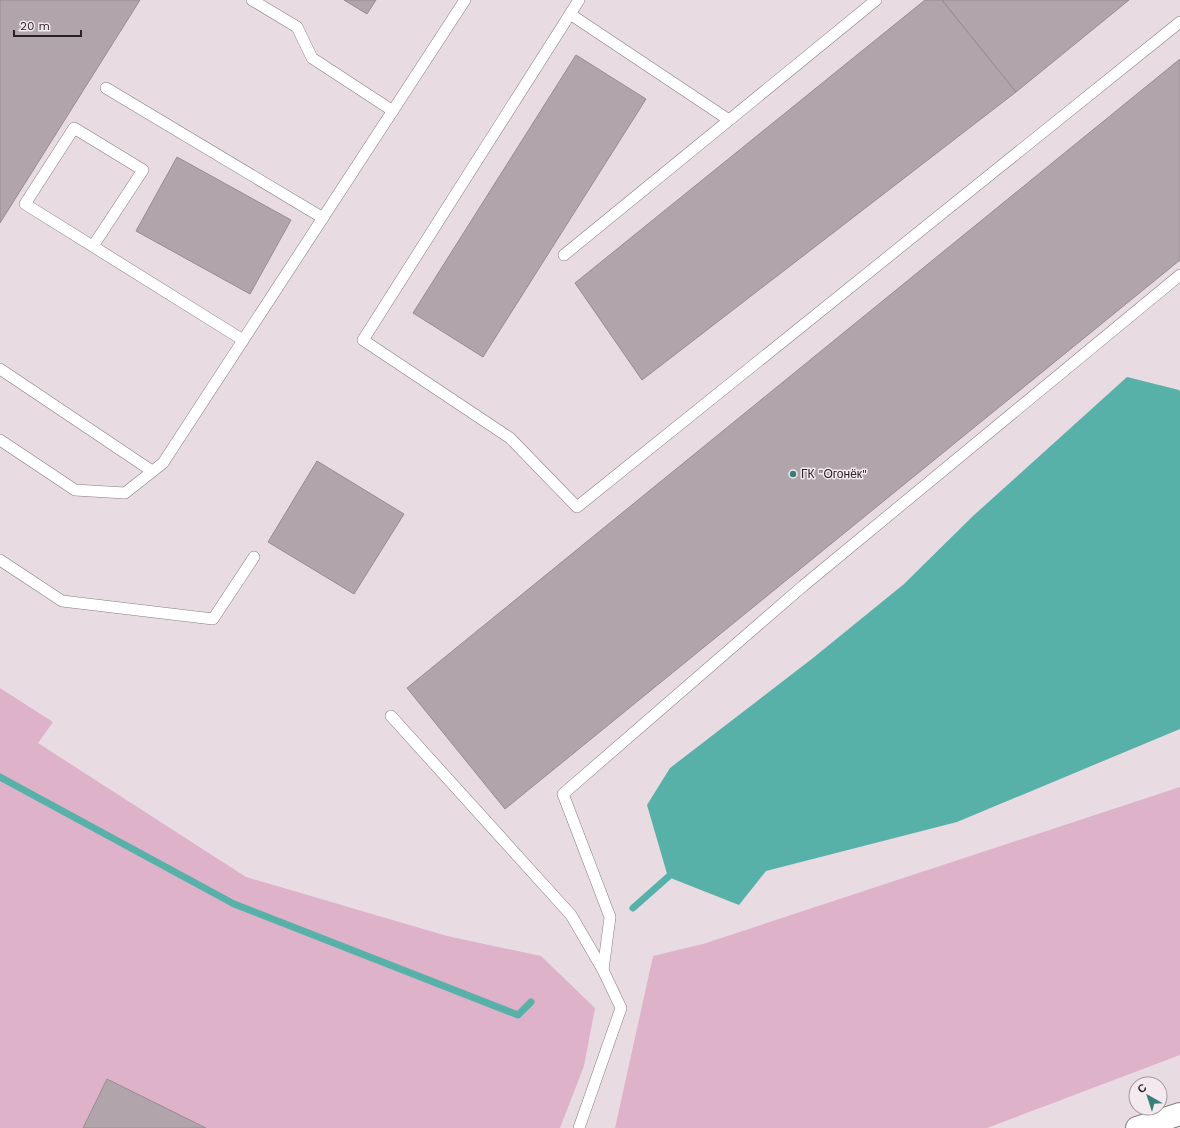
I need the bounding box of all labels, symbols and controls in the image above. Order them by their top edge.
scale bar [14,12,81,38]
text: 20 m [20,19,50,33]
place label: ГК "Огонёк" [801,467,867,481]
marker: ГК "Огонёк" [788,469,798,479]
north arrow [1128,1076,1168,1116]
text: С [1135,1081,1149,1096]

